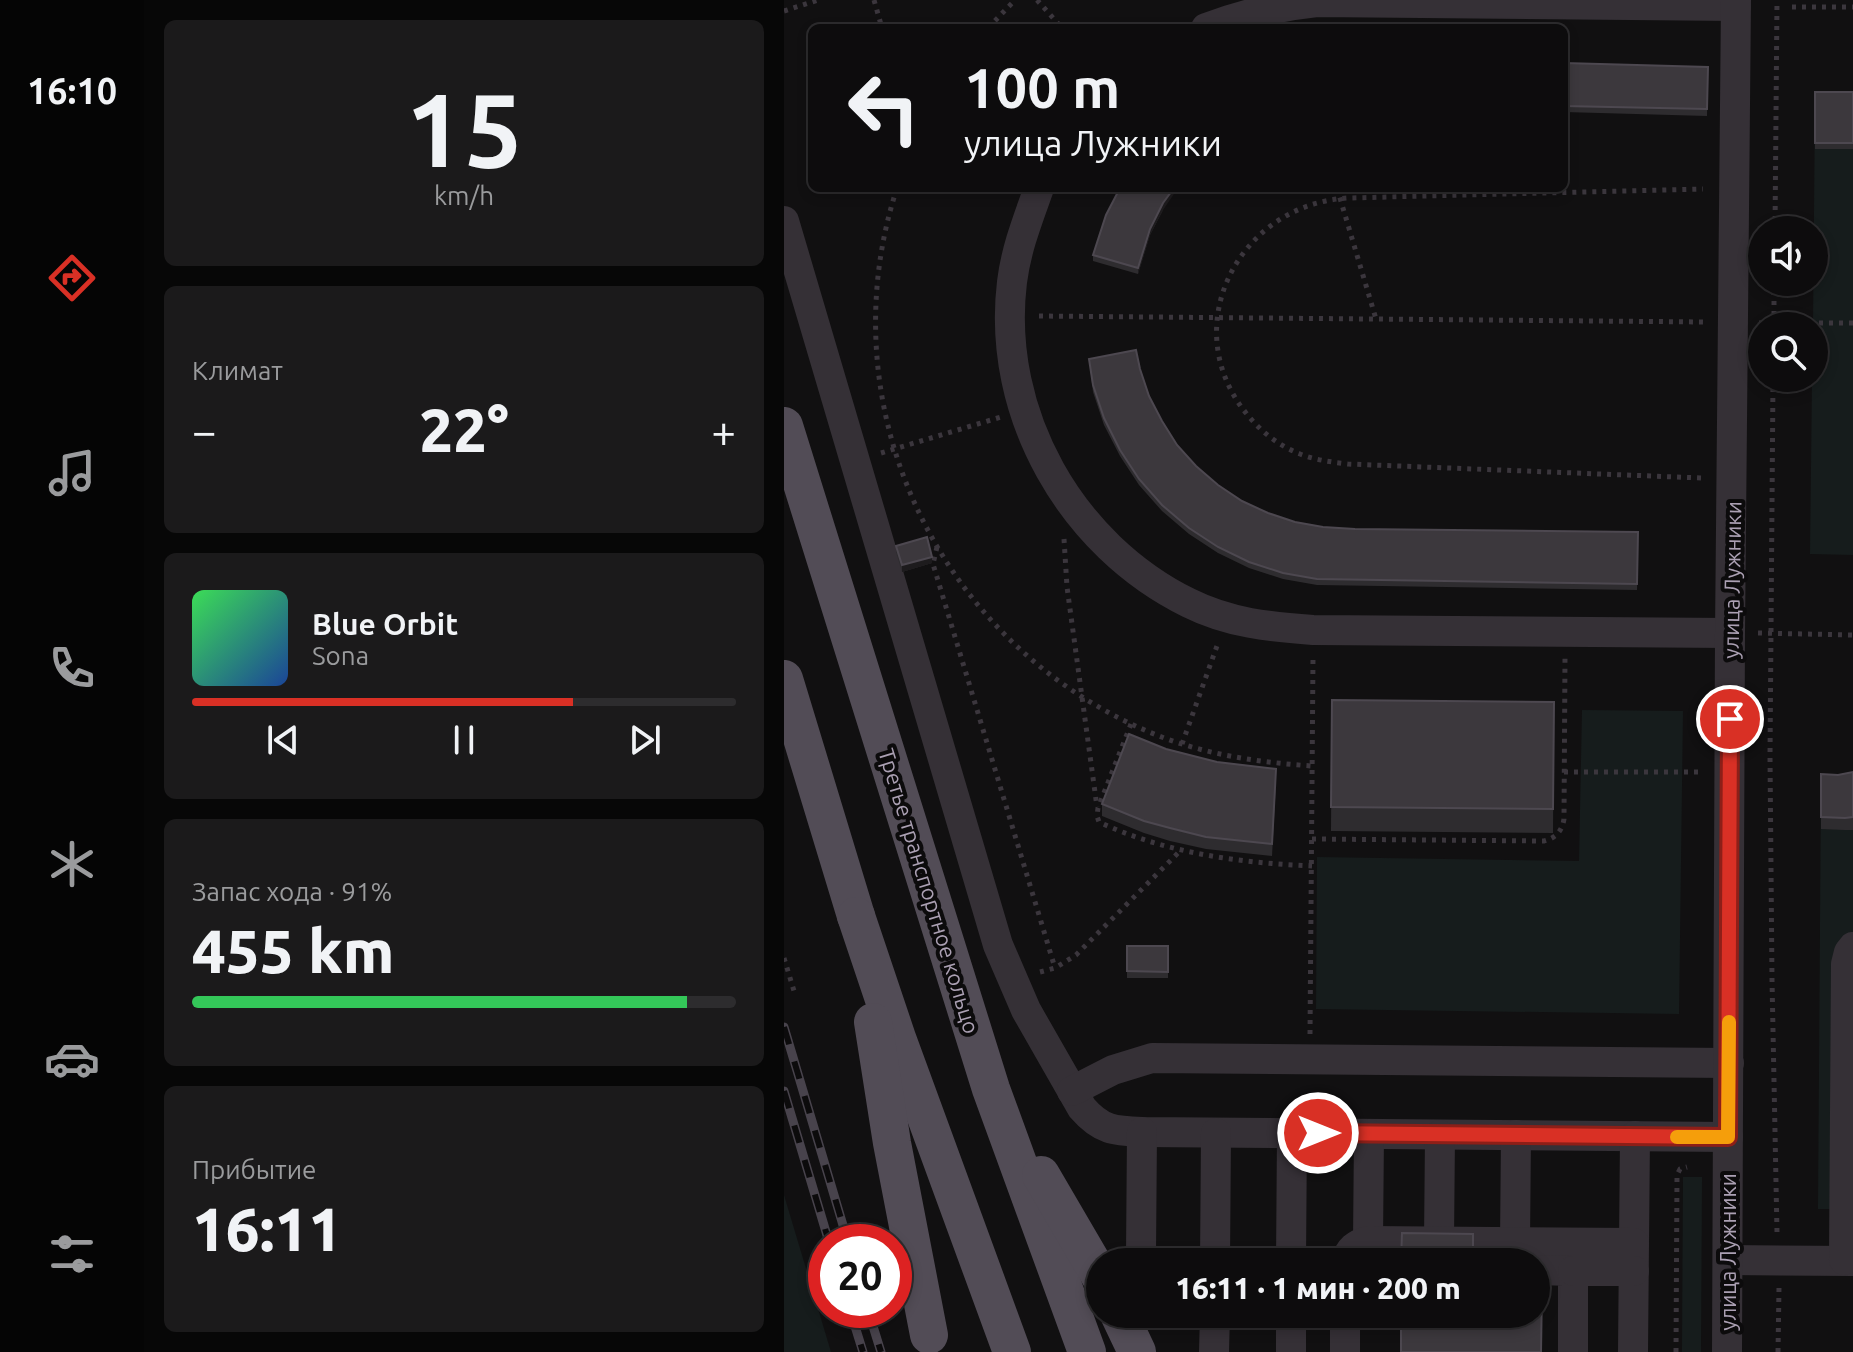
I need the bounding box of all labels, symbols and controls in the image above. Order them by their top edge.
icon: left [832,56,936,160]
text: 100 m [964,56,1120,119]
text: 16:10 [27,70,117,111]
text: 15 [405,70,523,187]
text: улица Лужники [964,122,1222,163]
text: km/h [434,181,494,210]
map controls [1748,216,1828,392]
button: sound [1748,216,1828,296]
icon: directions [44,250,100,306]
button: search [1748,312,1828,392]
text: Климат [192,356,283,385]
text: 22° [419,396,509,463]
text: − [192,406,217,455]
text: + [711,406,736,455]
icon: music [44,445,100,501]
street label: улица Лужники [1718,501,1745,659]
text: Blue Orbit [312,607,458,641]
icon: phone [44,640,100,696]
text: Sona [312,641,369,670]
pin [1696,685,1764,753]
icon: arrive [1708,697,1752,741]
icon: previous [261,718,305,762]
icon: pause [442,718,486,762]
icon: next [623,718,667,762]
street label: Третье транспортное кольцо [874,745,985,1036]
icon: climate [44,836,100,892]
text: Запас хода · 91% [192,877,392,906]
text: 455 km [192,917,394,984]
icon: car [44,1031,100,1087]
position arrow [1276,1091,1360,1175]
text: Прибытие [192,1155,316,1184]
street label: улица Лужники [1715,1173,1740,1331]
text: 16:11 [192,1195,342,1262]
speed limit sign: 20 [808,1224,912,1328]
icon: filters [44,1226,100,1282]
text: 16:11 · 1 мин · 200 m [1175,1271,1461,1305]

